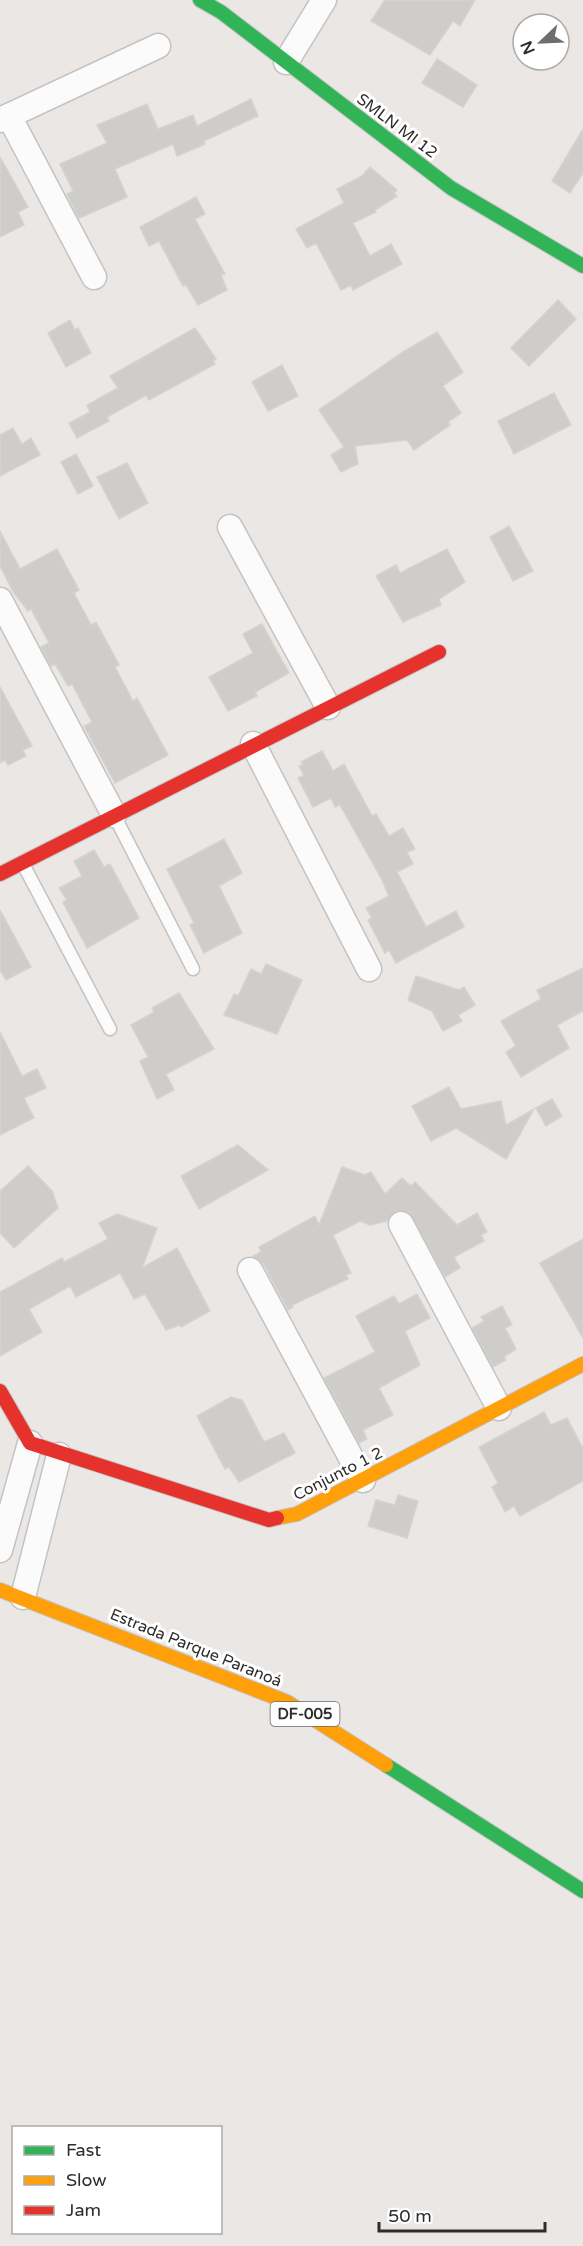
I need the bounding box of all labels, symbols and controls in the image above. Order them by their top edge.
north arrow [511,12,571,72]
text: N [516,38,540,57]
street label: SMLN MI 12 [353,89,441,163]
street label: Conjunto 1 2 [290,1443,386,1505]
street label: Estrada Parque Paranoá [107,1604,285,1692]
road number: DF-005 [270,1702,340,1726]
legend [12,2126,222,2234]
text: Fast [66,2139,101,2161]
text: Slow [66,2169,107,2191]
scale bar [379,2195,546,2233]
text: Jam [66,2199,101,2221]
text: 50 m [388,2205,432,2227]

